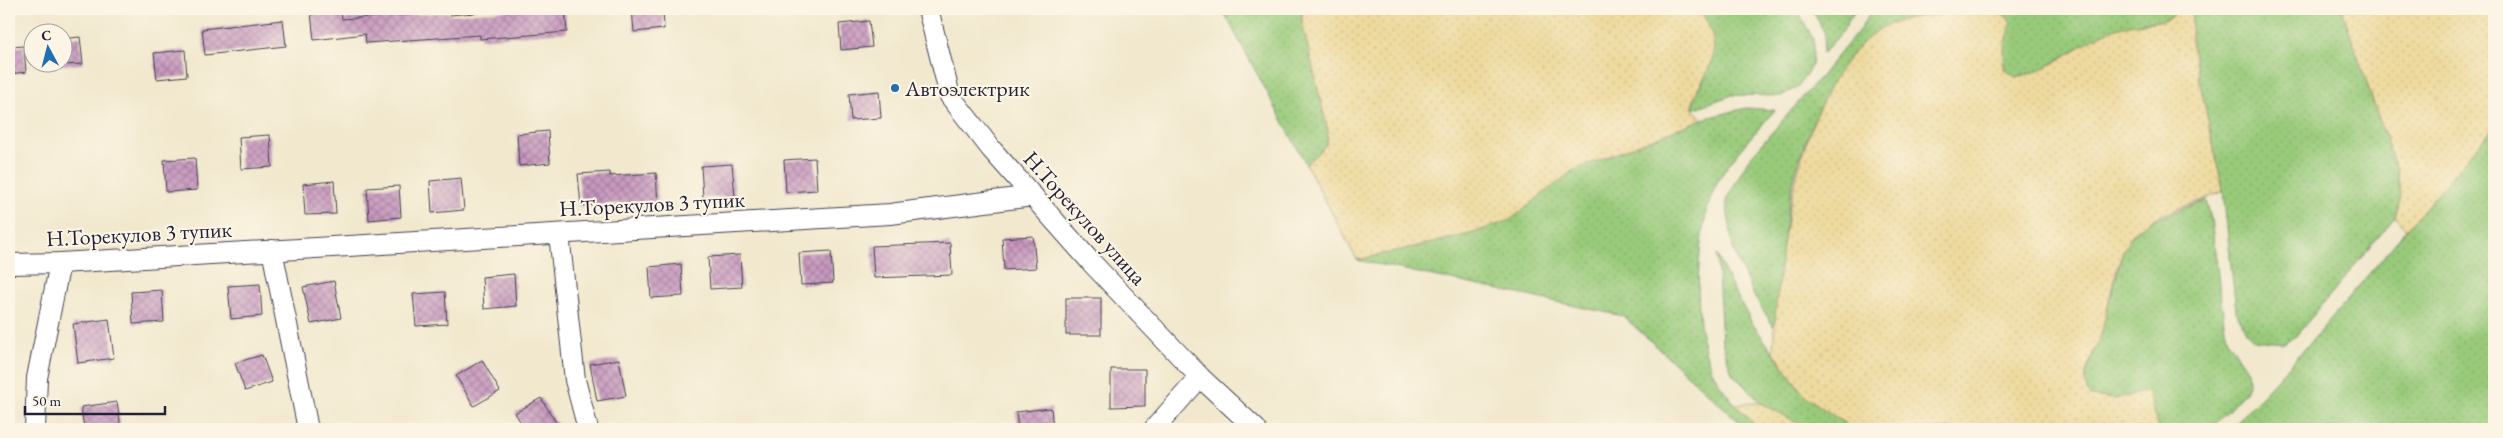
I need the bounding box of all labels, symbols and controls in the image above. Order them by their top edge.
north arrow [22,22,72,72]
text: С [40,26,53,45]
place label: Автоэлектрик [904,74,1030,103]
marker: Автоэлектрик [889,82,901,94]
street label: Н.Торекулов улица [1017,145,1153,291]
street label: Н.Торекулов 3 тупик [558,185,746,223]
street label: Н.Торекулов 3 тупик [45,215,233,253]
scale bar [25,383,165,415]
text: 50 m [32,391,61,410]

